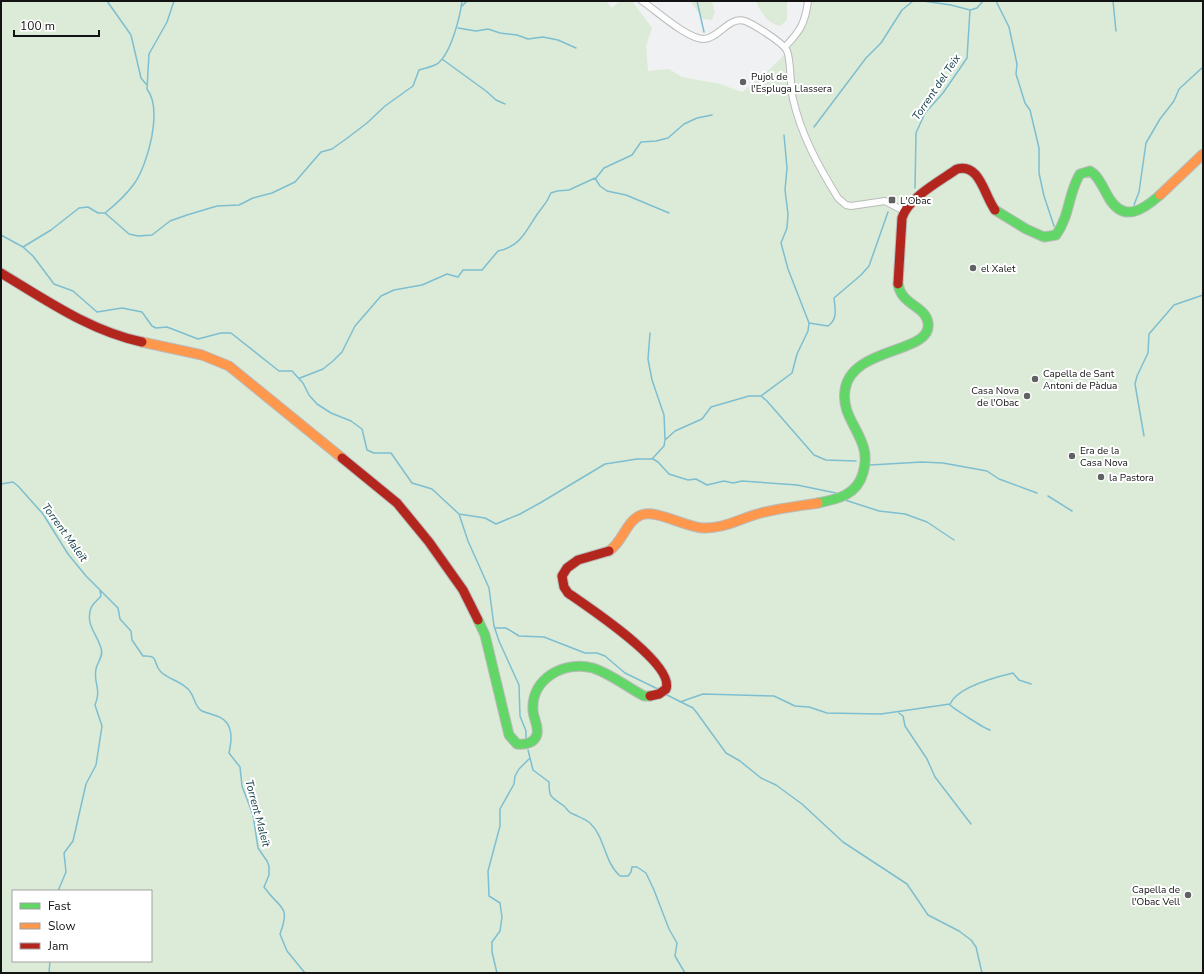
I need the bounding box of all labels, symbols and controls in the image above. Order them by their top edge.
scale bar [14,12,99,38]
text: 100 m [20,18,55,34]
water label: Torrent del Teix [909,51,964,123]
place label: Pujol de l'Espluga Llassera [751,70,832,96]
marker: Pujol de l'Espluga Llassera [738,77,748,87]
place label: L'Obac [900,194,931,208]
marker: L'Obac [887,195,897,205]
place label: el Xalet [981,262,1016,276]
marker: el Xalet [968,263,978,273]
place label: Capella de Sant Antoni de Pàdua [1043,367,1117,393]
marker: Capella de Sant Antoni de Pàdua [1030,374,1040,384]
place label: Casa Nova de l'Obac [971,384,1019,410]
marker: Casa Nova de l'Obac [1022,391,1032,401]
place label: Era de la Casa Nova [1080,444,1128,470]
marker: Era de la Casa Nova [1067,451,1077,461]
place label: la Pastora [1109,471,1154,485]
marker: la Pastora [1096,472,1106,482]
water label: Torrent Maleït [38,500,92,566]
water label: Torrent Maleït [241,778,274,850]
place label: Capella de l'Obac Vell [1132,883,1180,909]
legend [12,890,152,962]
marker: Capella de l'Obac Vell [1183,890,1193,900]
text: Fast [48,898,71,914]
text: Slow [48,918,76,934]
text: Jam [47,938,69,954]

